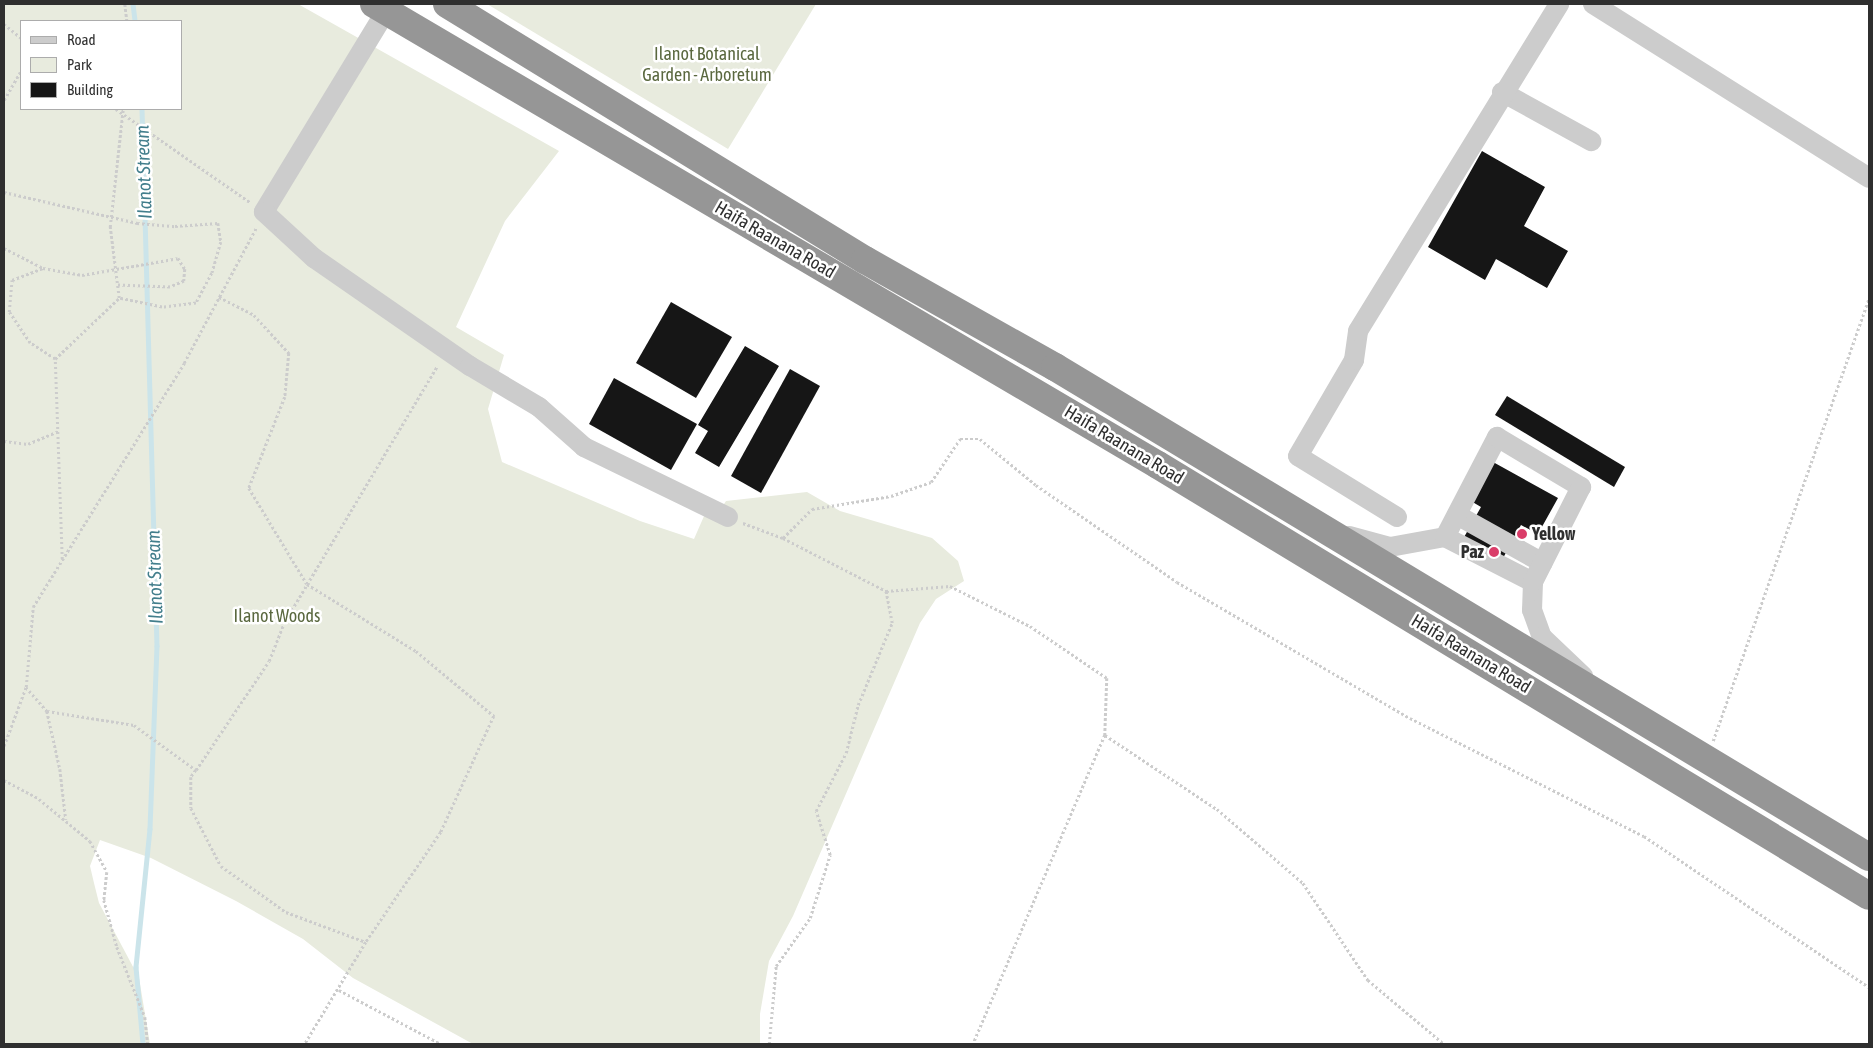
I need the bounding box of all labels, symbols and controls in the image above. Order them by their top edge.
legend [20,20,182,110]
text: Road [67,31,96,48]
park label: Ilanot Botanical Garden - Arboretum [642,44,772,86]
text: Park [67,56,92,73]
text: Building [67,81,113,98]
water label: Ilanot Stream [131,125,157,219]
street label: Haifa Raanana Road [711,197,839,283]
street label: Haifa Raanana Road [1060,401,1188,489]
place label: Yellow [1532,523,1575,545]
marker: Yellow [1516,528,1528,540]
water label: Ilanot Stream [142,530,168,624]
place label: Paz [1461,541,1484,563]
marker: Paz [1488,546,1500,558]
park label: Ilanot Woods [234,605,320,627]
street label: Haifa Raanana Road [1407,610,1535,698]

